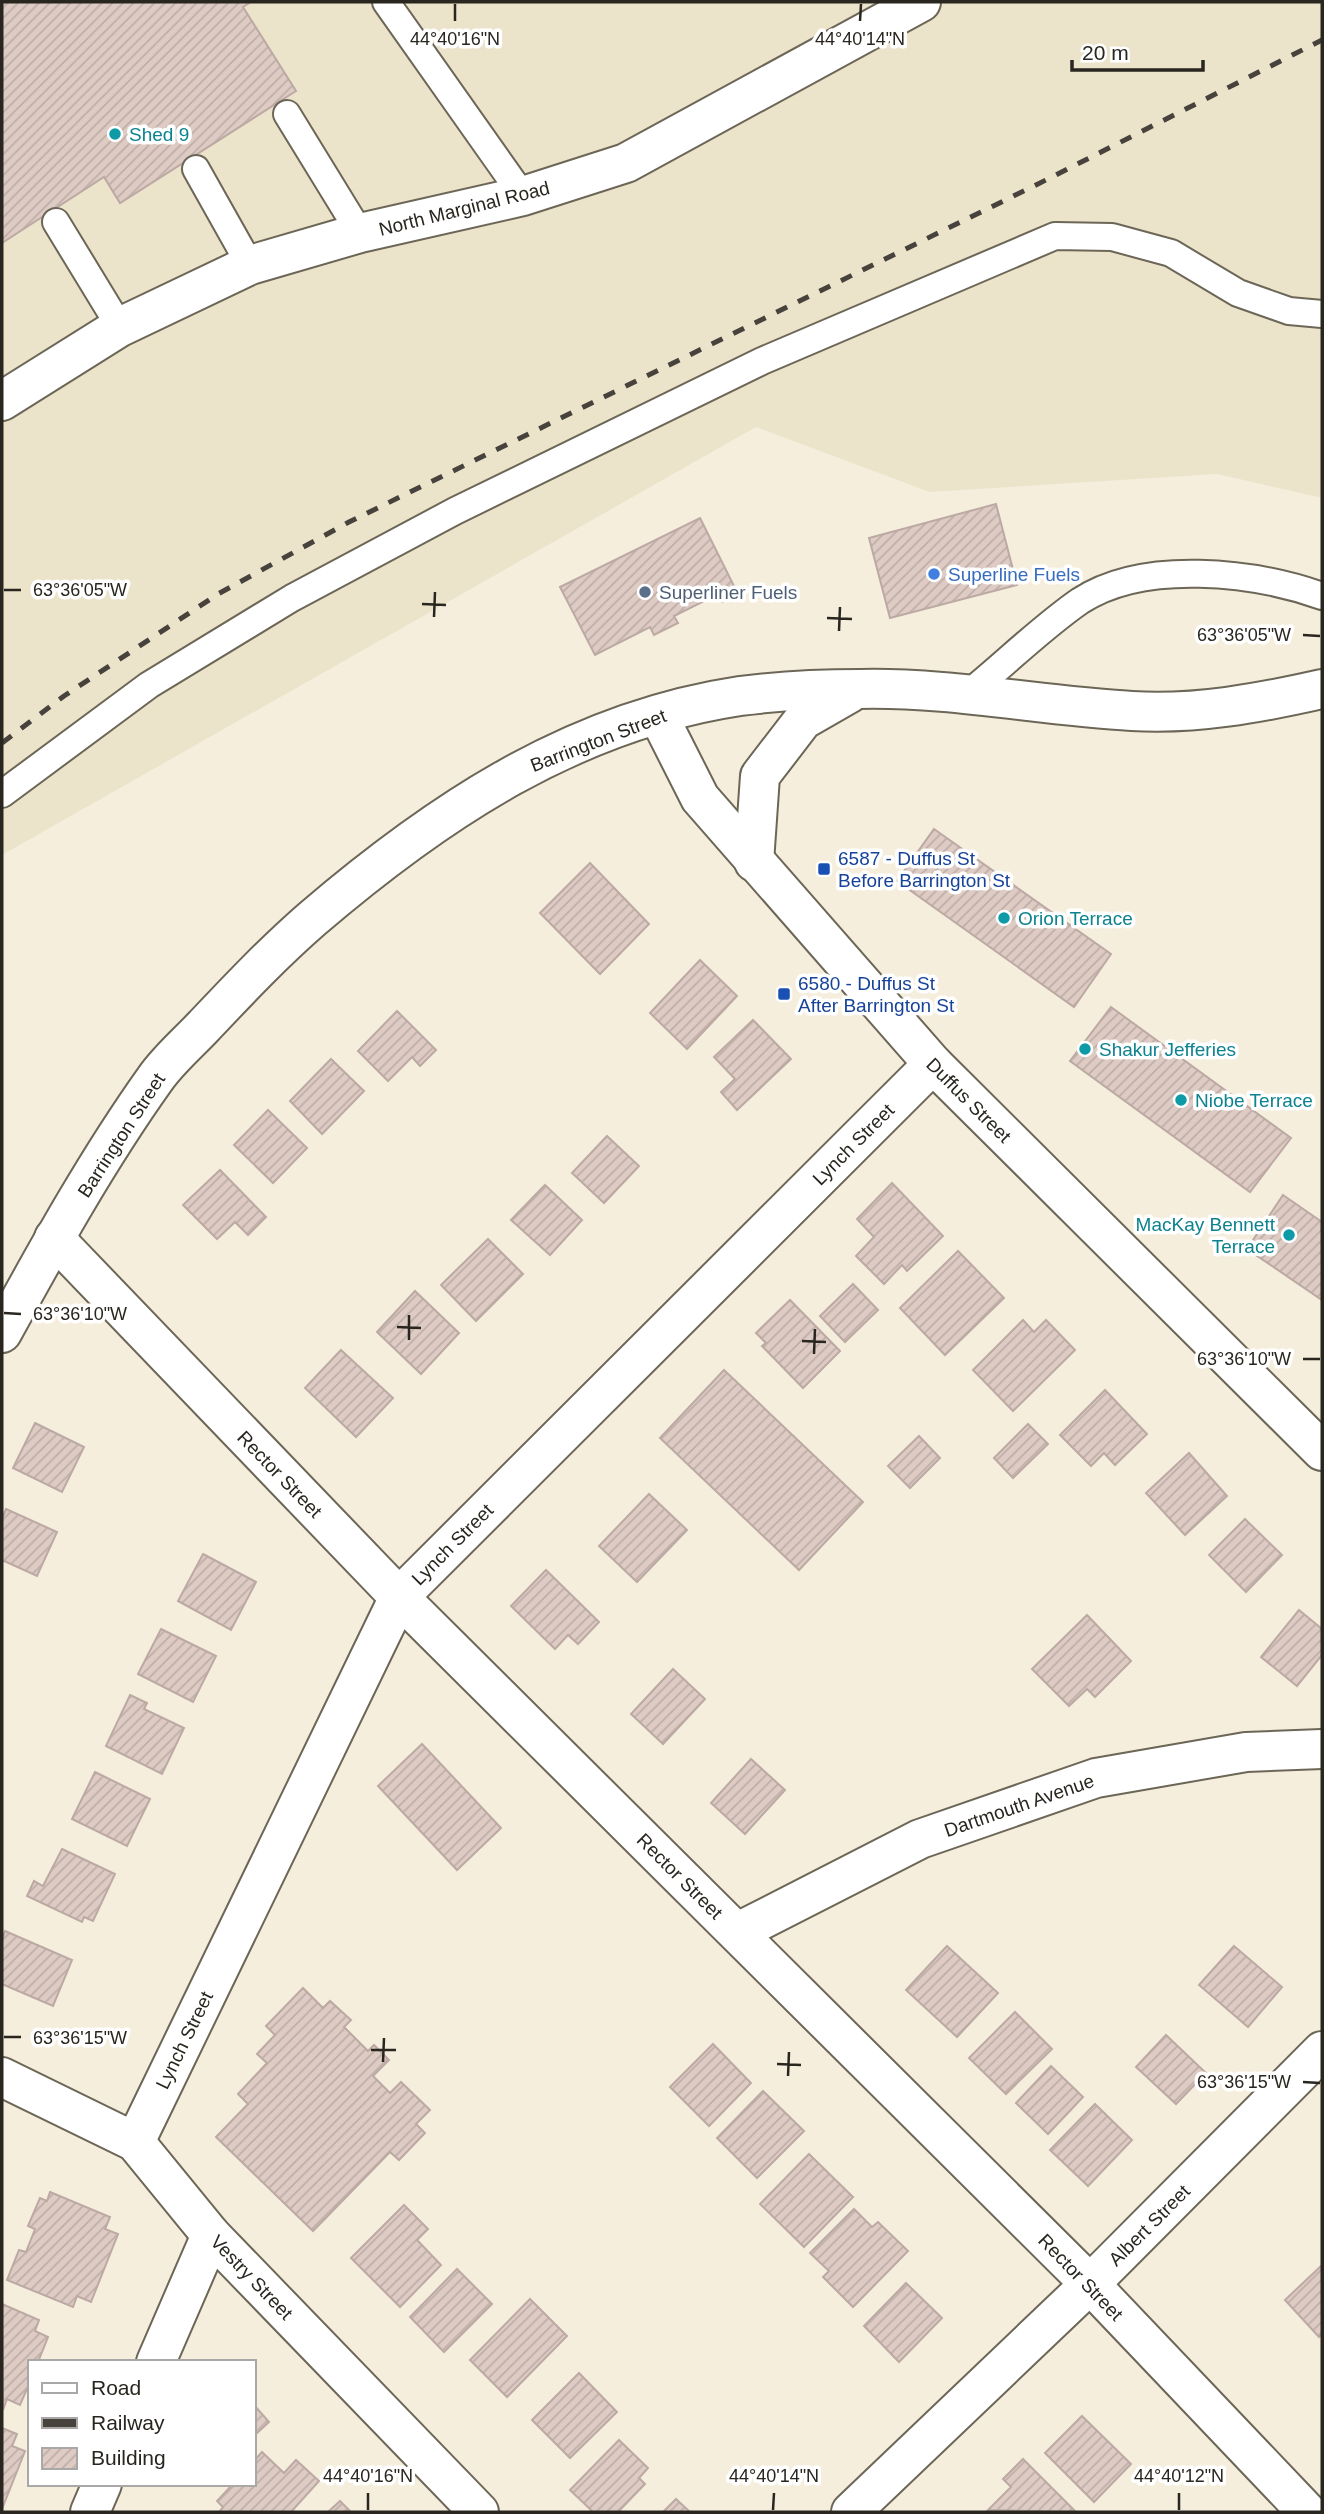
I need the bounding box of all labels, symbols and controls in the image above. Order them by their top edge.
scale bar [1072,28,1203,72]
text: 44°40'16"N [410,29,500,49]
text: 44°40'14"N [815,29,905,49]
text: 20 m [1082,41,1129,64]
place label: Shed 9 [129,124,189,145]
marker: Shed 9 [107,126,123,142]
street label: North Marginal Road [377,177,552,240]
place label: Superline Fuels [948,564,1080,585]
marker: Superline Fuels [926,566,942,582]
text: 63°36'05"W [33,580,127,600]
place label: Superliner Fuels [659,582,797,603]
marker: Superliner Fuels [637,584,653,600]
text: 63°36'05"W [1197,625,1291,645]
street label: Barrington Street [527,705,670,776]
place label: 6587 - Duffus St Before Barrington St [838,848,1011,891]
marker: 6587 - Duffus St Before Barrington St [816,861,832,877]
place label: Orion Terrace [1018,908,1133,929]
marker: Orion Terrace [996,910,1012,926]
place label: 6580 - Duffus St After Barrington St [798,973,955,1016]
marker: 6580 - Duffus St After Barrington St [776,986,792,1002]
place label: Shakur Jefferies [1099,1039,1236,1060]
marker: Shakur Jefferies [1077,1041,1093,1057]
street label: Duffus Street [922,1054,1016,1147]
street label: Barrington Street [73,1069,170,1201]
place label: Niobe Terrace [1195,1090,1313,1111]
marker: Niobe Terrace [1173,1092,1189,1108]
street label: Lynch Street [808,1099,899,1189]
place label: MacKay Bennett Terrace [1136,1214,1276,1257]
marker: MacKay Bennett Terrace [1281,1227,1297,1243]
text: 63°36'10"W [33,1304,127,1324]
text: 63°36'10"W [1197,1349,1291,1369]
street label: Rector Street [233,1427,327,1522]
street label: Lynch Street [407,1499,498,1589]
street label: Dartmouth Avenue [942,1770,1097,1841]
street label: Rector Street [633,1829,727,1924]
street label: Lynch Street [152,1987,217,2092]
text: 63°36'15"W [33,2028,127,2048]
text: 63°36'15"W [1197,2072,1291,2092]
street label: Albert Street [1105,2180,1195,2270]
street label: Rector Street [1034,2230,1128,2325]
street label: Vestry Street [206,2231,297,2324]
legend [28,2360,256,2486]
text: Road [91,2376,141,2399]
text: Railway [91,2411,165,2434]
text: Building [91,2446,166,2469]
text: 44°40'16"N [323,2466,413,2486]
text: 44°40'14"N [729,2466,819,2486]
text: 44°40'12"N [1134,2466,1224,2486]

